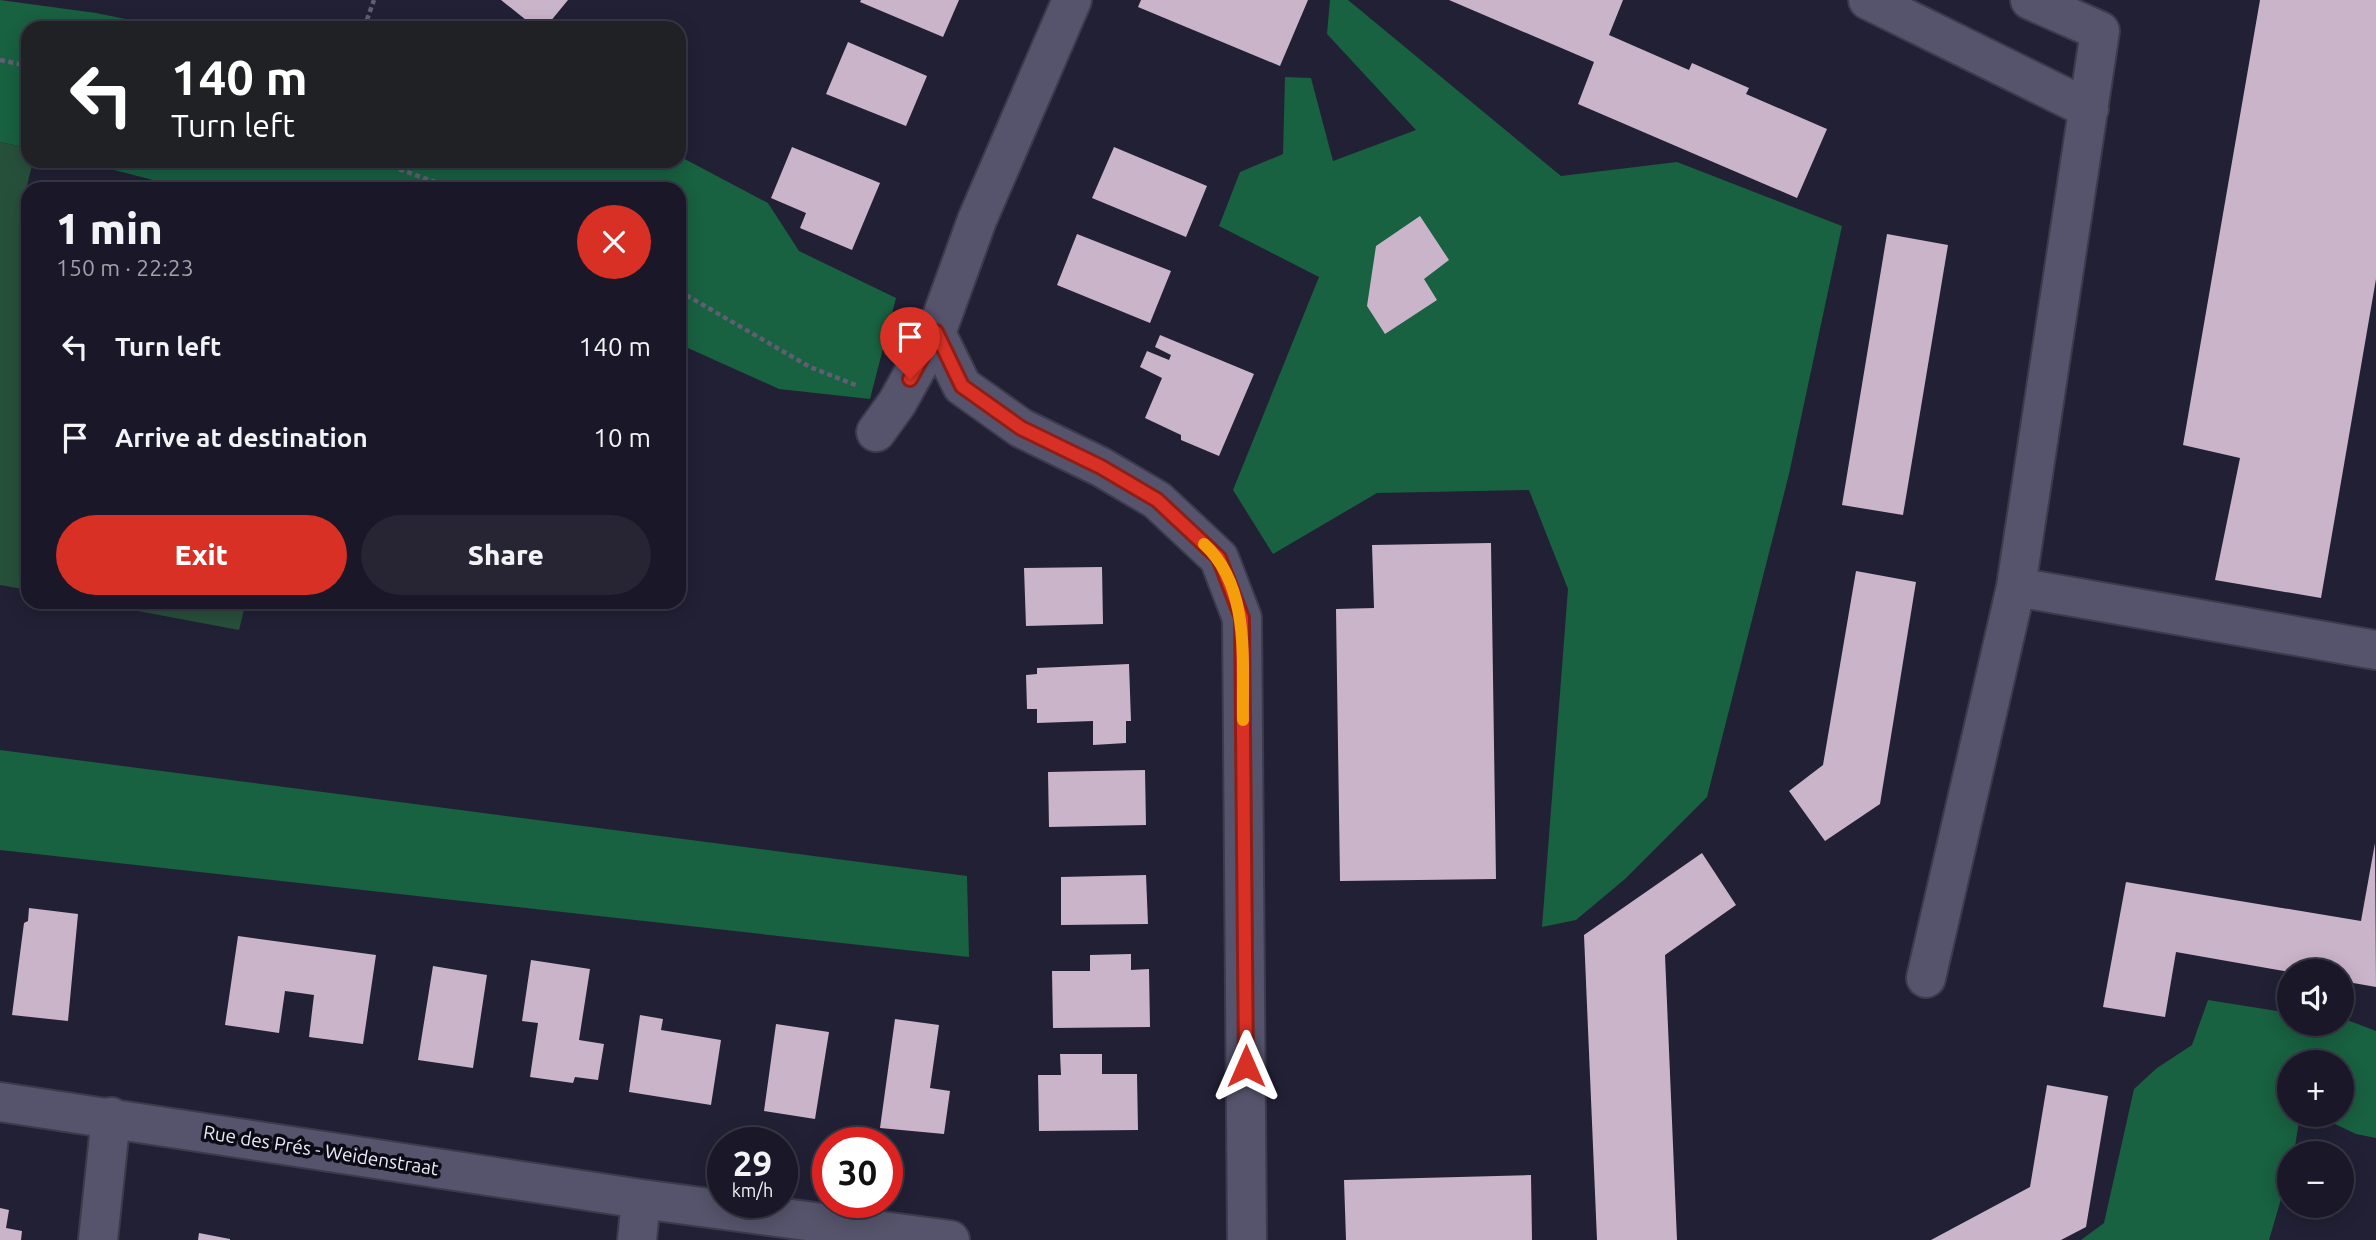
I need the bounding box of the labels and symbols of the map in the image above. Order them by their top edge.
pin [880,307,940,379]
position arrow [1209,1029,1283,1103]
street label: Rue des Prés - Weidenstraat [202,1121,441,1180]
speed limit sign: 30 [812,1127,903,1218]

